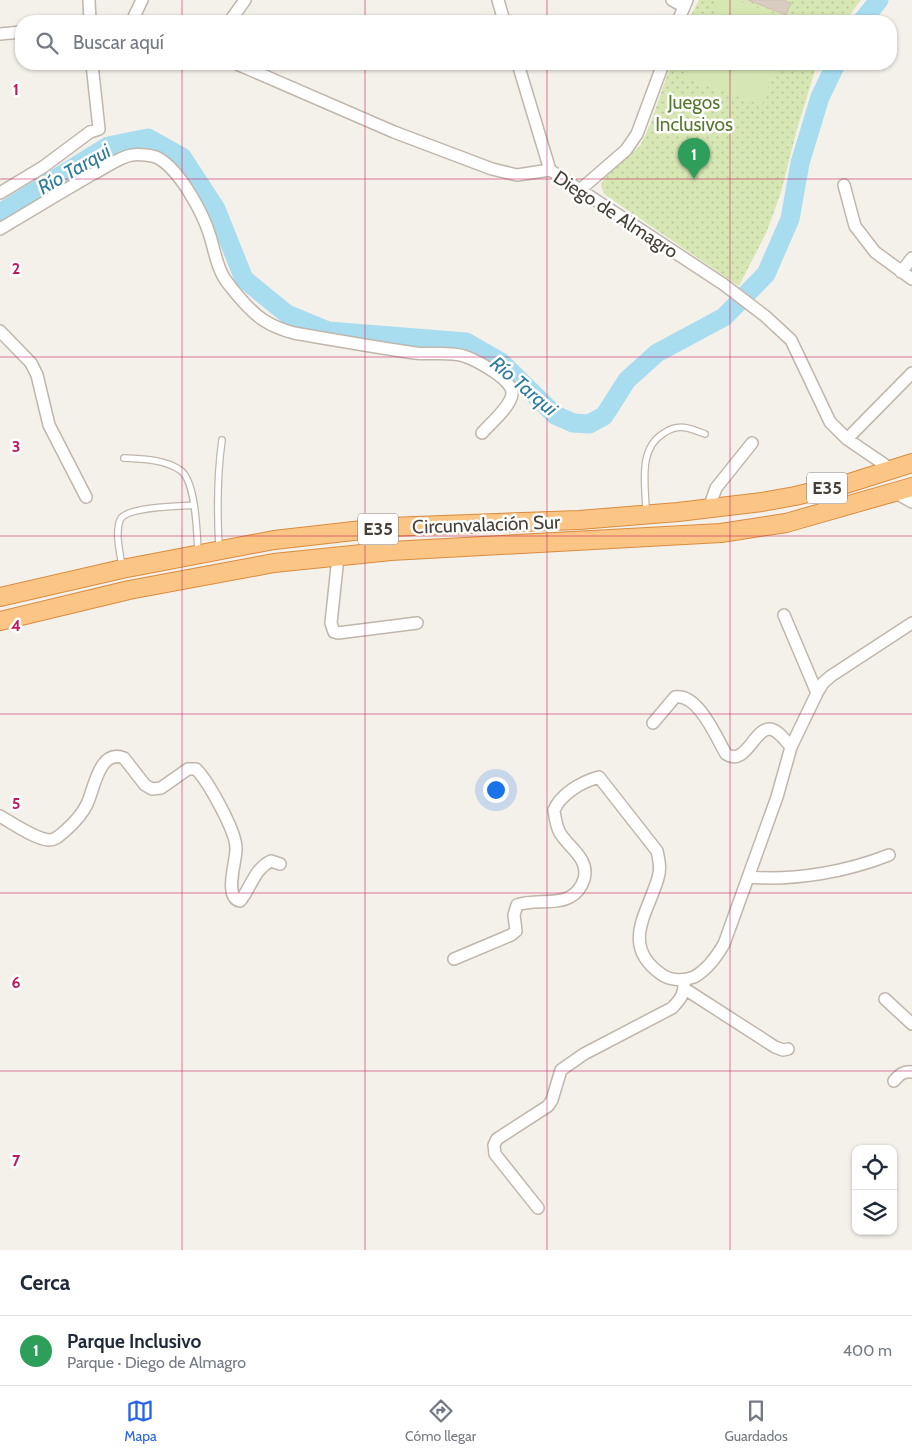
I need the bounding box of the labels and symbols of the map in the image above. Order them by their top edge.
text: 1 [13,80,19,99]
park label: Juegos Inclusivos [655,91,733,136]
water label: Río Tarqui [33,138,115,199]
pin: 1 [678,138,710,179]
street label: Diego de Almagro [549,166,682,263]
text: 2 [12,259,20,278]
water label: Río Tarqui [486,351,563,421]
text: 3 [12,437,20,456]
road number: E35 [807,472,847,503]
street label: Circunvalación Sur [412,510,560,539]
road number: E35 [358,514,398,544]
text: 4 [11,616,21,635]
your location [483,777,509,803]
text: 5 [12,794,20,813]
text: 6 [12,973,21,992]
text: 7 [12,1151,21,1170]

